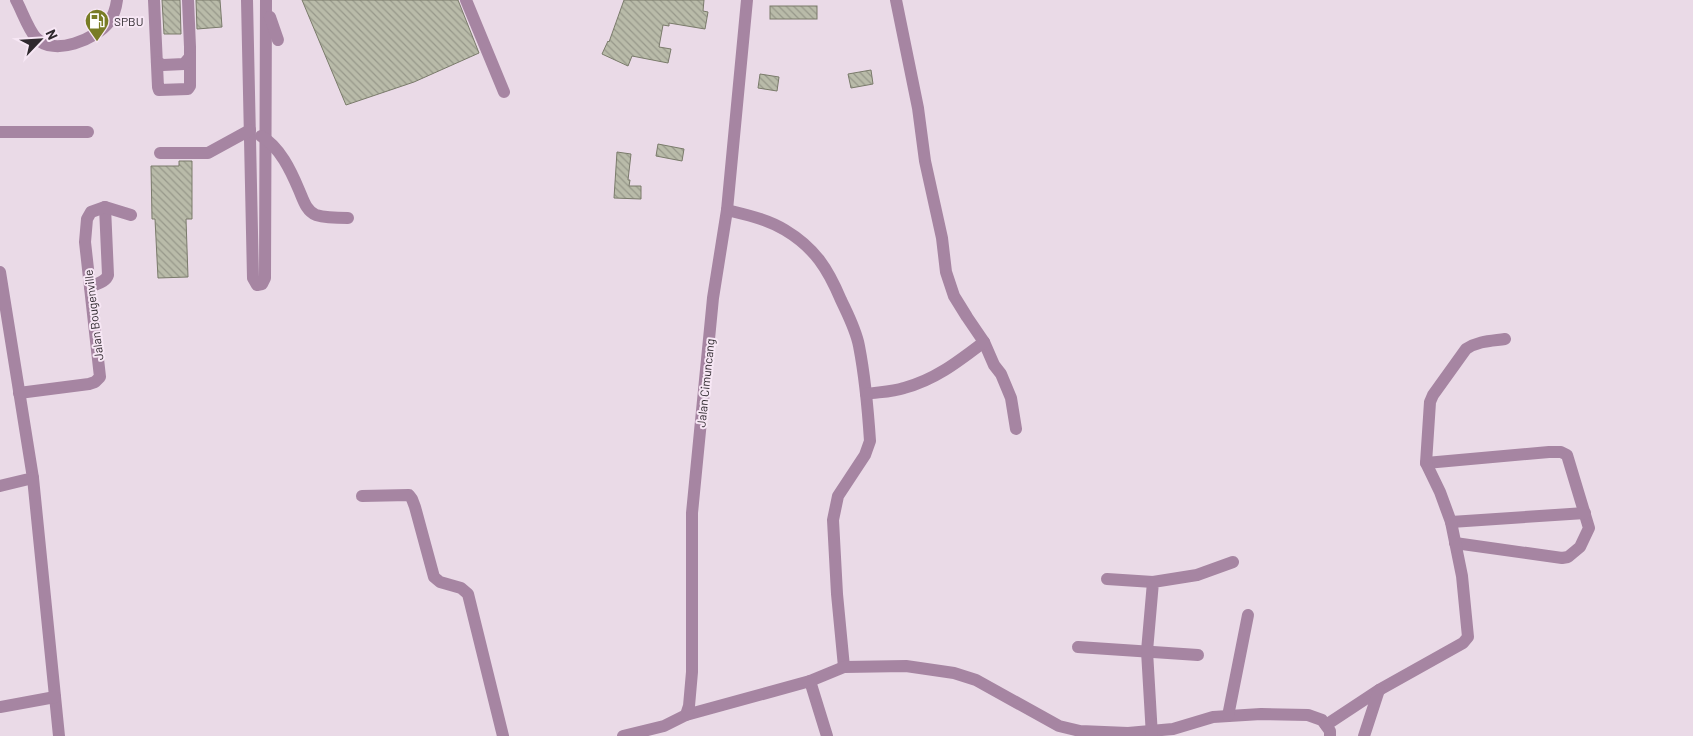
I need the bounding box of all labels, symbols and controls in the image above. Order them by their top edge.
fuel station icon: SPBU [84,8,110,42]
place label: SPBU [114,14,143,28]
north arrow [15,15,65,65]
text: N [43,26,62,42]
street label: Jalan Bougenville [80,269,106,361]
street label: Jalan Cimuncang [693,338,717,428]

